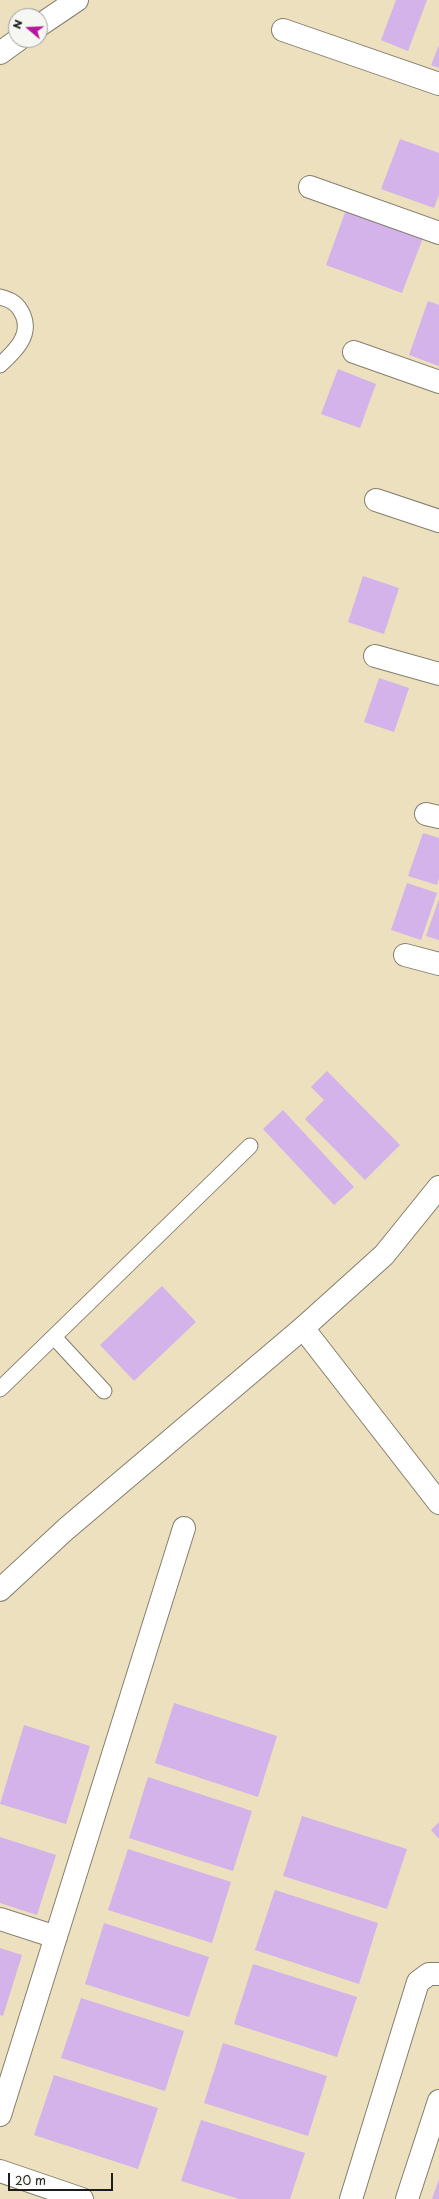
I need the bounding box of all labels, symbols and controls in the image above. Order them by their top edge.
north arrow [8,8,48,48]
text: N [8,17,27,31]
scale bar [10,2165,115,2191]
text: 20 m [15,2171,46,2189]

